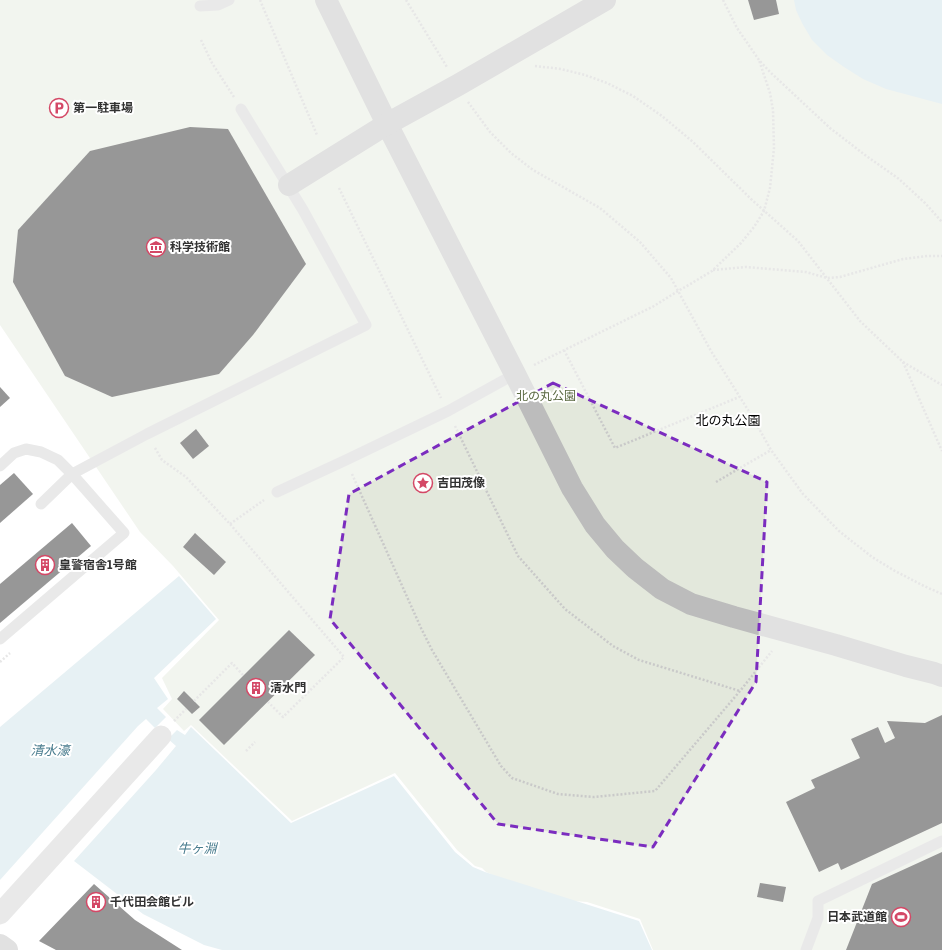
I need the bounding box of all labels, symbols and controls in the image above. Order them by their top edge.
parking icon: 第一駐車場 [48,97,70,119]
place label: 第一駐車場 [73,101,133,115]
museum icon: 科学技術館 [145,236,167,258]
place label: 科学技術館 [170,240,230,254]
park label: 北の丸公園 [516,389,576,403]
district label: 北の丸公園 [695,413,761,428]
place icon: 吉田茂像 [412,472,434,494]
place label: 吉田茂像 [437,476,485,490]
building icon: 皇警宿舎1号館 [34,554,56,576]
place label: 皇警宿舎1号館 [59,558,137,572]
building icon: 清水門 [245,677,267,699]
place label: 清水門 [270,681,306,695]
water label: 清水濠 [30,743,71,758]
water label: 牛ヶ淵 [177,841,218,856]
building icon: 千代田会館ビル [85,891,107,913]
place label: 千代田会館ビル [110,895,194,909]
sports icon: 日本武道館 [890,906,912,928]
place label: 日本武道館 [827,910,887,924]

